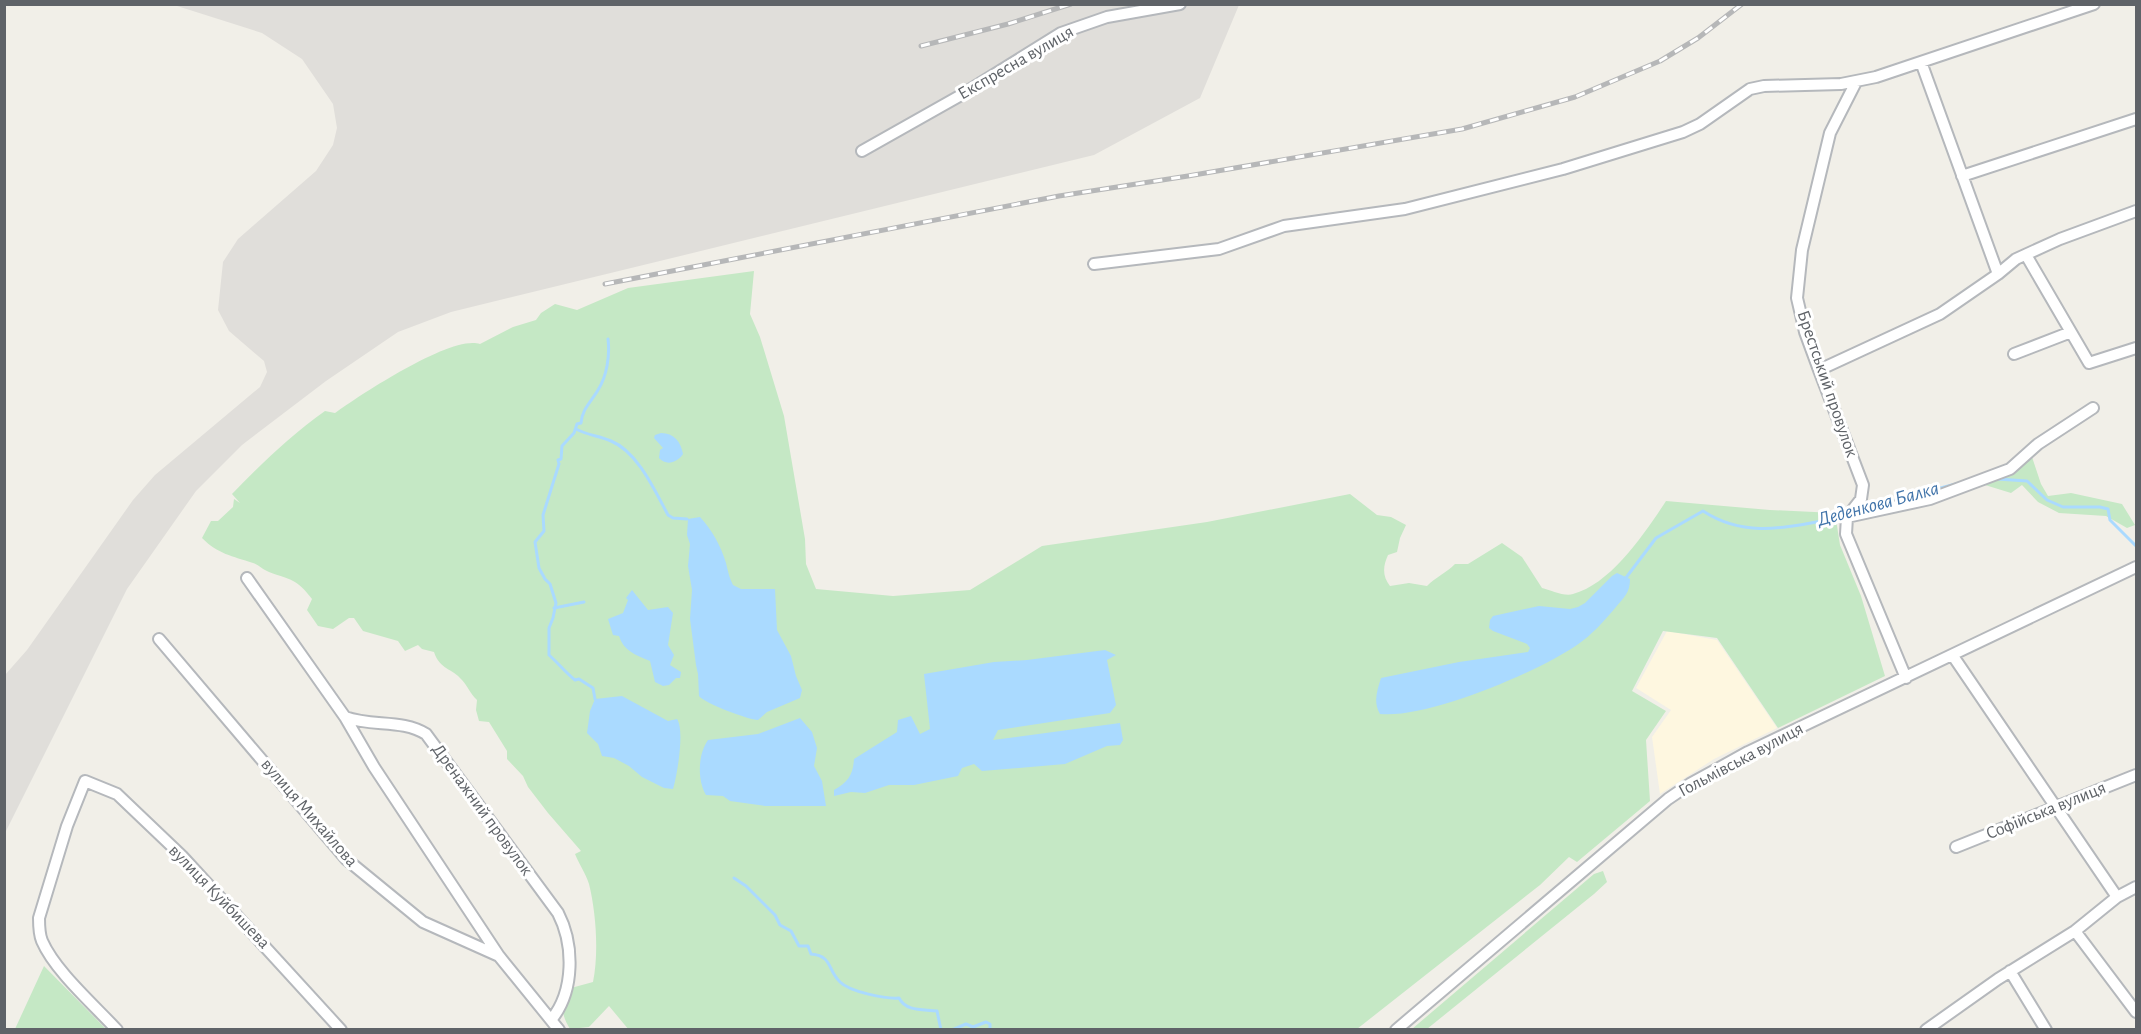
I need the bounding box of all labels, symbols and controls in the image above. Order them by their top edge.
street label: Експресна вулиця [955,23,1077,103]
street label: Брестський провулок [1793,308,1861,460]
water label: Деденкова Балка [1814,478,1941,530]
street label: Гольмівська вулиця [1676,720,1806,800]
street label: Дренажний провулок [428,741,536,880]
street label: вулиця Михайлова [257,755,361,871]
street label: Софійська вулиця [1983,779,2109,843]
street label: вулиця Куйбишева [165,841,274,952]

